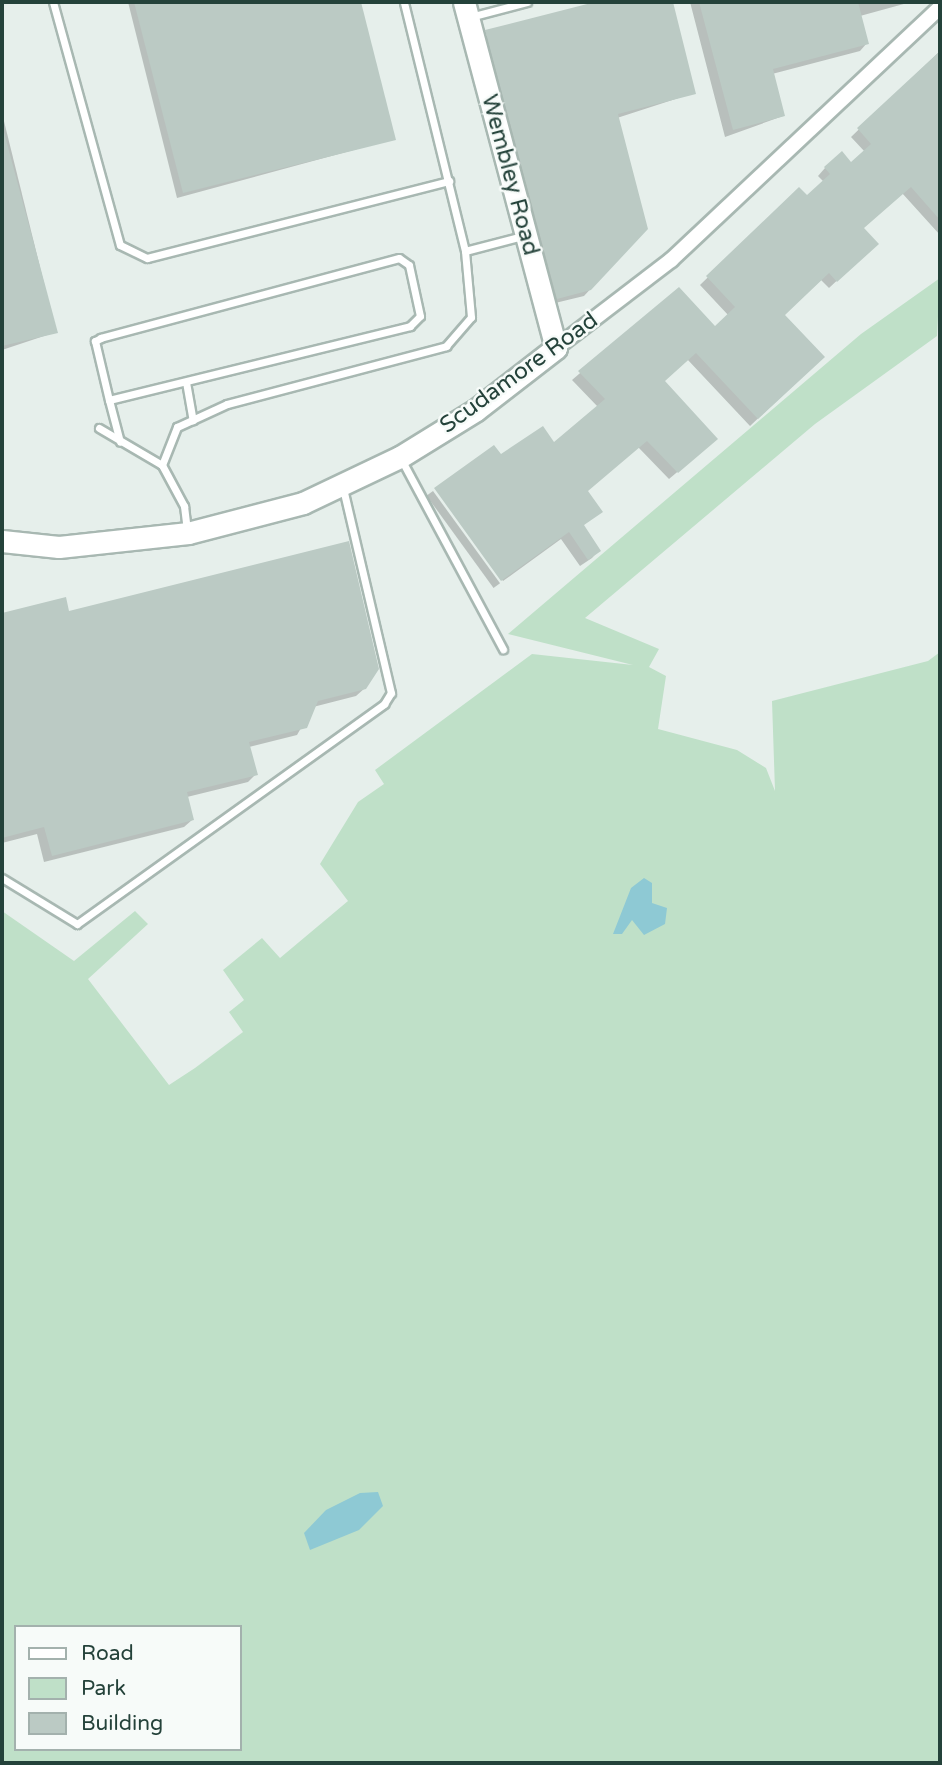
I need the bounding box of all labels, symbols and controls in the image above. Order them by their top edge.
street label: Wembley Road [475,91,545,259]
street label: Scudamore Road [435,307,603,439]
legend [14,1625,242,1751]
text: Road [81,1641,134,1666]
text: Park [81,1676,126,1701]
text: Building [81,1711,163,1736]

